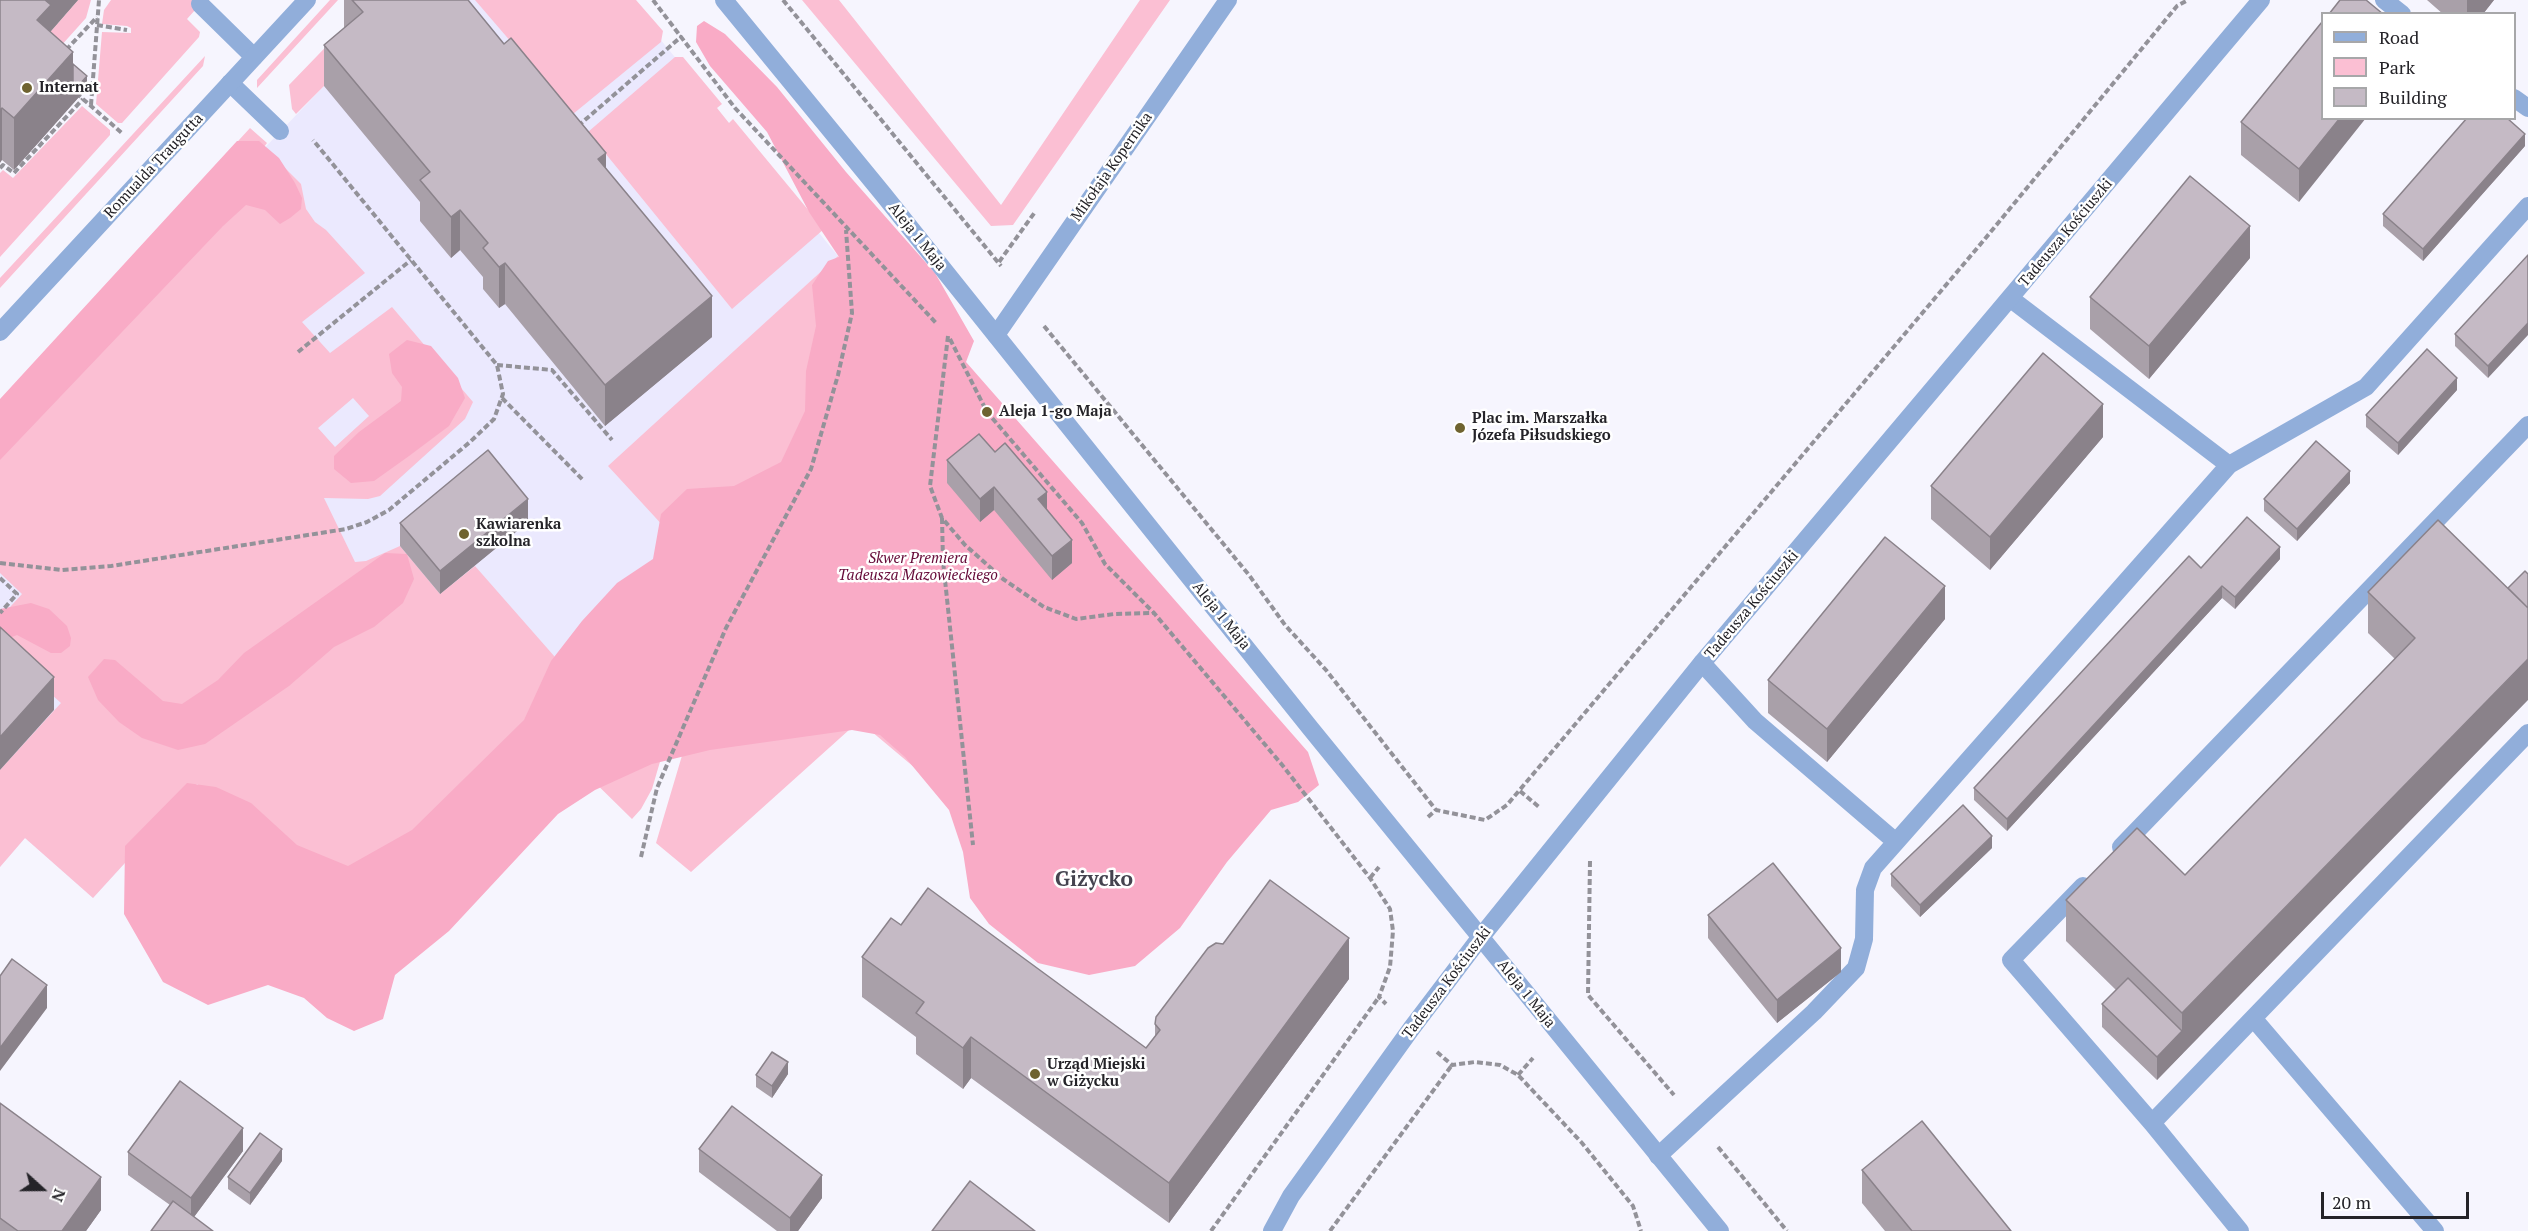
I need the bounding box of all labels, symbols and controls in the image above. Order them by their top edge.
legend [2321,12,2516,120]
text: Road [2379,25,2419,49]
text: Park [2379,55,2415,79]
place label: Internat [39,79,99,97]
marker: Internat [20,81,34,95]
text: Building [2379,85,2447,109]
street label: Mikołaja Kopernika [1068,109,1156,225]
street label: Romualda Traugutta [101,110,207,222]
street label: Tadeusza Kościuszki [2015,175,2117,291]
street label: Aleja 1 Maja [884,199,950,275]
place label: Aleja 1-go Maja [999,403,1112,421]
marker: Aleja 1-go Maja [980,405,994,419]
place label: Plac im. Marszałka Józefa Piłsudskiego [1472,410,1611,445]
marker: Plac im. Marszałka Józefa Piłsudskiego [1453,421,1467,435]
place label: Kawiarenka szkolna [476,516,561,551]
marker: Kawiarenka szkolna [457,527,471,541]
street label: Tadeusza Kościuszki [1701,547,1803,663]
park label: Skwer Premiera Tadeusza Mazowieckiego [838,550,998,585]
street label: Aleja 1 Maja [1188,578,1254,654]
district label: Giżycko [1055,867,1133,893]
street label: Tadeusza Kościuszki [1399,923,1495,1043]
street label: Aleja 1 Maja [1493,956,1559,1032]
place label: Urząd Miejski w Giżycku [1047,1056,1145,1091]
marker: Urząd Miejski w Giżycku [1028,1067,1042,1081]
north arrow [12,1159,72,1219]
scale bar [2324,1180,2472,1218]
text: N [46,1186,71,1205]
text: 20 m [2332,1190,2371,1214]

